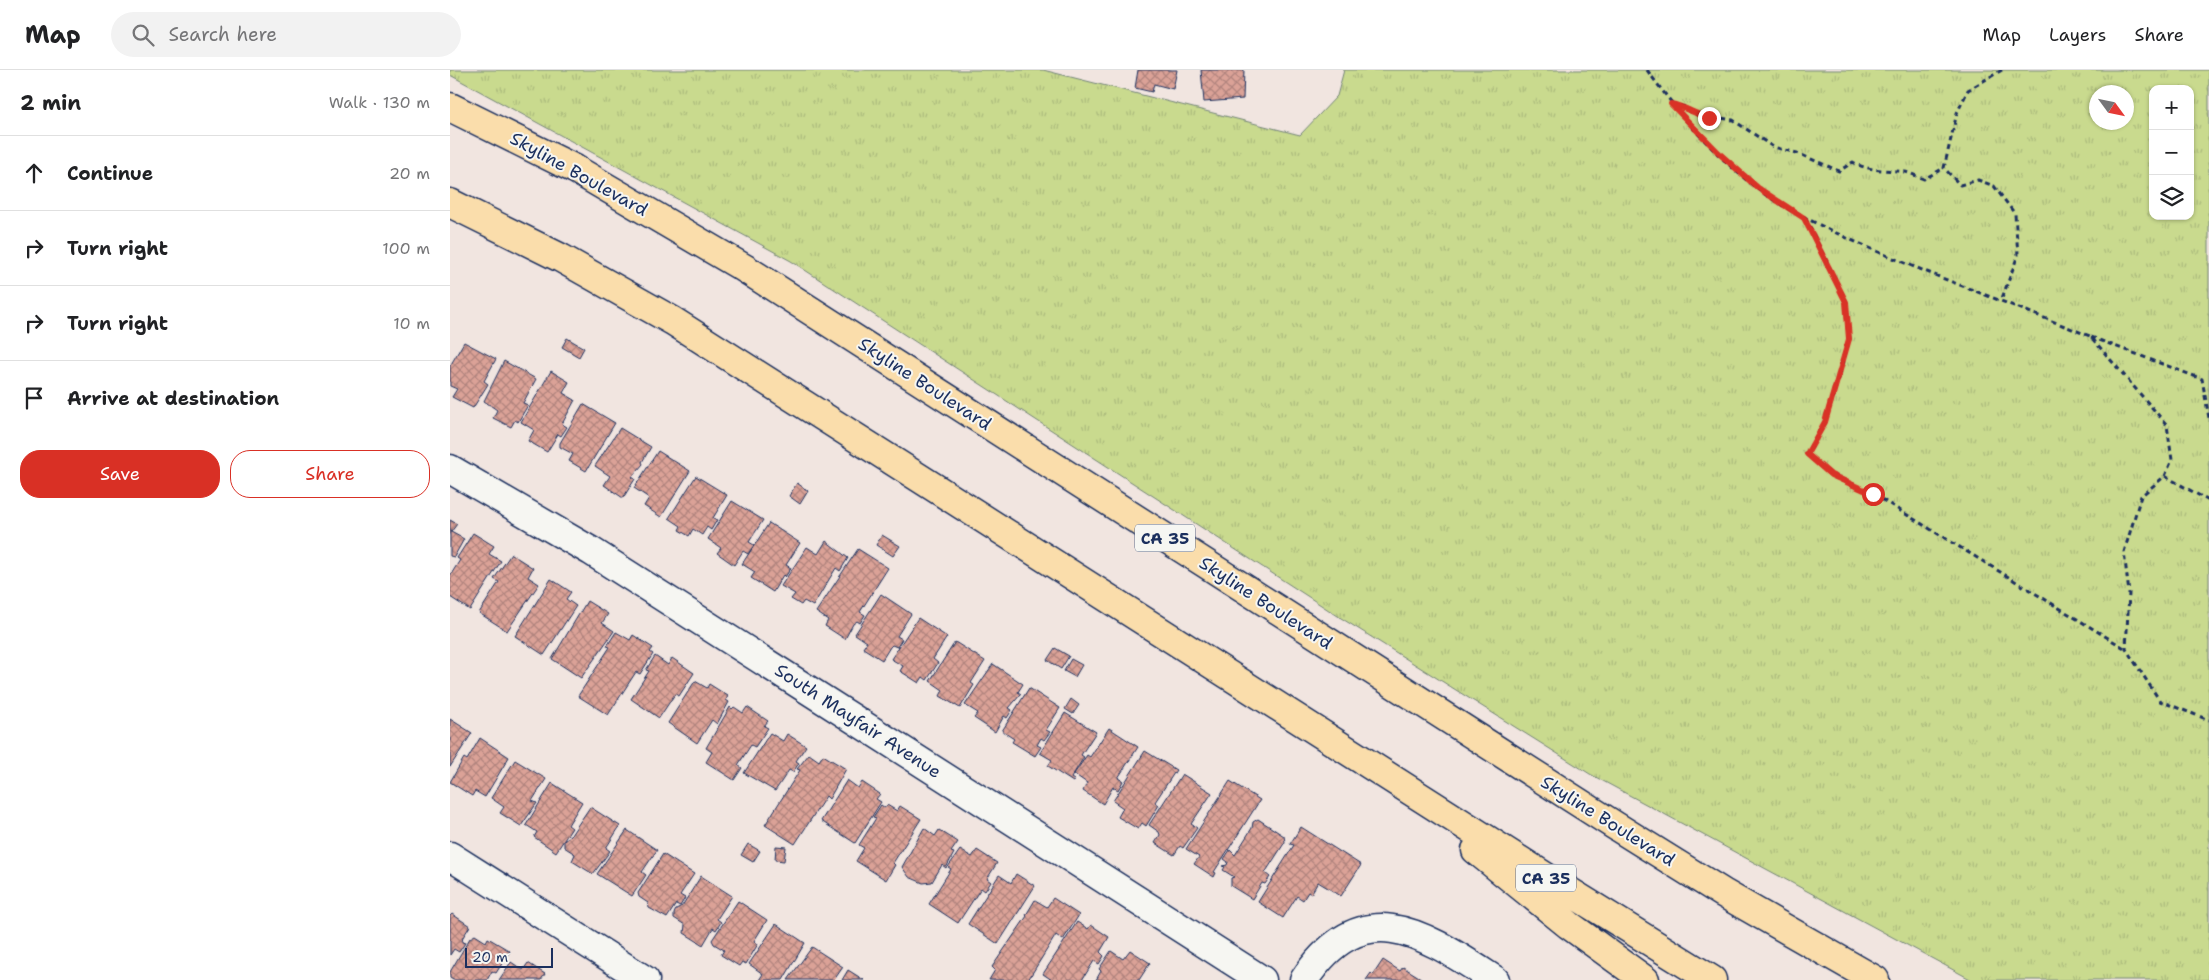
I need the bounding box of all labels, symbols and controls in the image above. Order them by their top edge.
search box [111,12,461,57]
text: Map [25,19,81,51]
icon: search [129,21,157,49]
text: Search here [169,22,277,47]
text: Map [1983,23,2021,47]
text: Layers [2049,23,2106,47]
text: Share [2134,23,2184,47]
north arrow [2089,85,2134,130]
map controls [2149,85,2194,220]
button: + [2149,85,2194,130]
text: 2 min [20,89,81,117]
text: Walk · 130 m [329,92,430,113]
route end [1698,107,1721,130]
street label: Skyline Boulevard [506,126,652,222]
button: − [2149,130,2194,175]
icon: ahead [20,159,48,187]
text: Continue [67,161,153,186]
text: 20 m [389,163,430,184]
button: layers [2149,175,2194,220]
icon: right [20,234,48,262]
text: Turn right [67,236,168,261]
text: 100 m [382,238,430,259]
icon: right [20,309,48,337]
text: Turn right [67,311,168,336]
text: 10 m [393,313,430,334]
street label: Skyline Boulevard [854,332,996,436]
icon: arrive [20,384,48,412]
text: Arrive at destination [67,386,279,411]
button: Save [20,450,220,498]
button: Share [230,450,430,498]
route start [1862,483,1885,506]
road number: CA 35 [1135,524,1195,552]
street label: Skyline Boulevard [1195,551,1337,655]
street label: South Mayfair Avenue [770,658,946,784]
street label: Skyline Boulevard [1536,770,1680,872]
road number: CA 35 [1516,864,1576,891]
scale bar [465,945,552,968]
text: 20 m [472,948,508,966]

